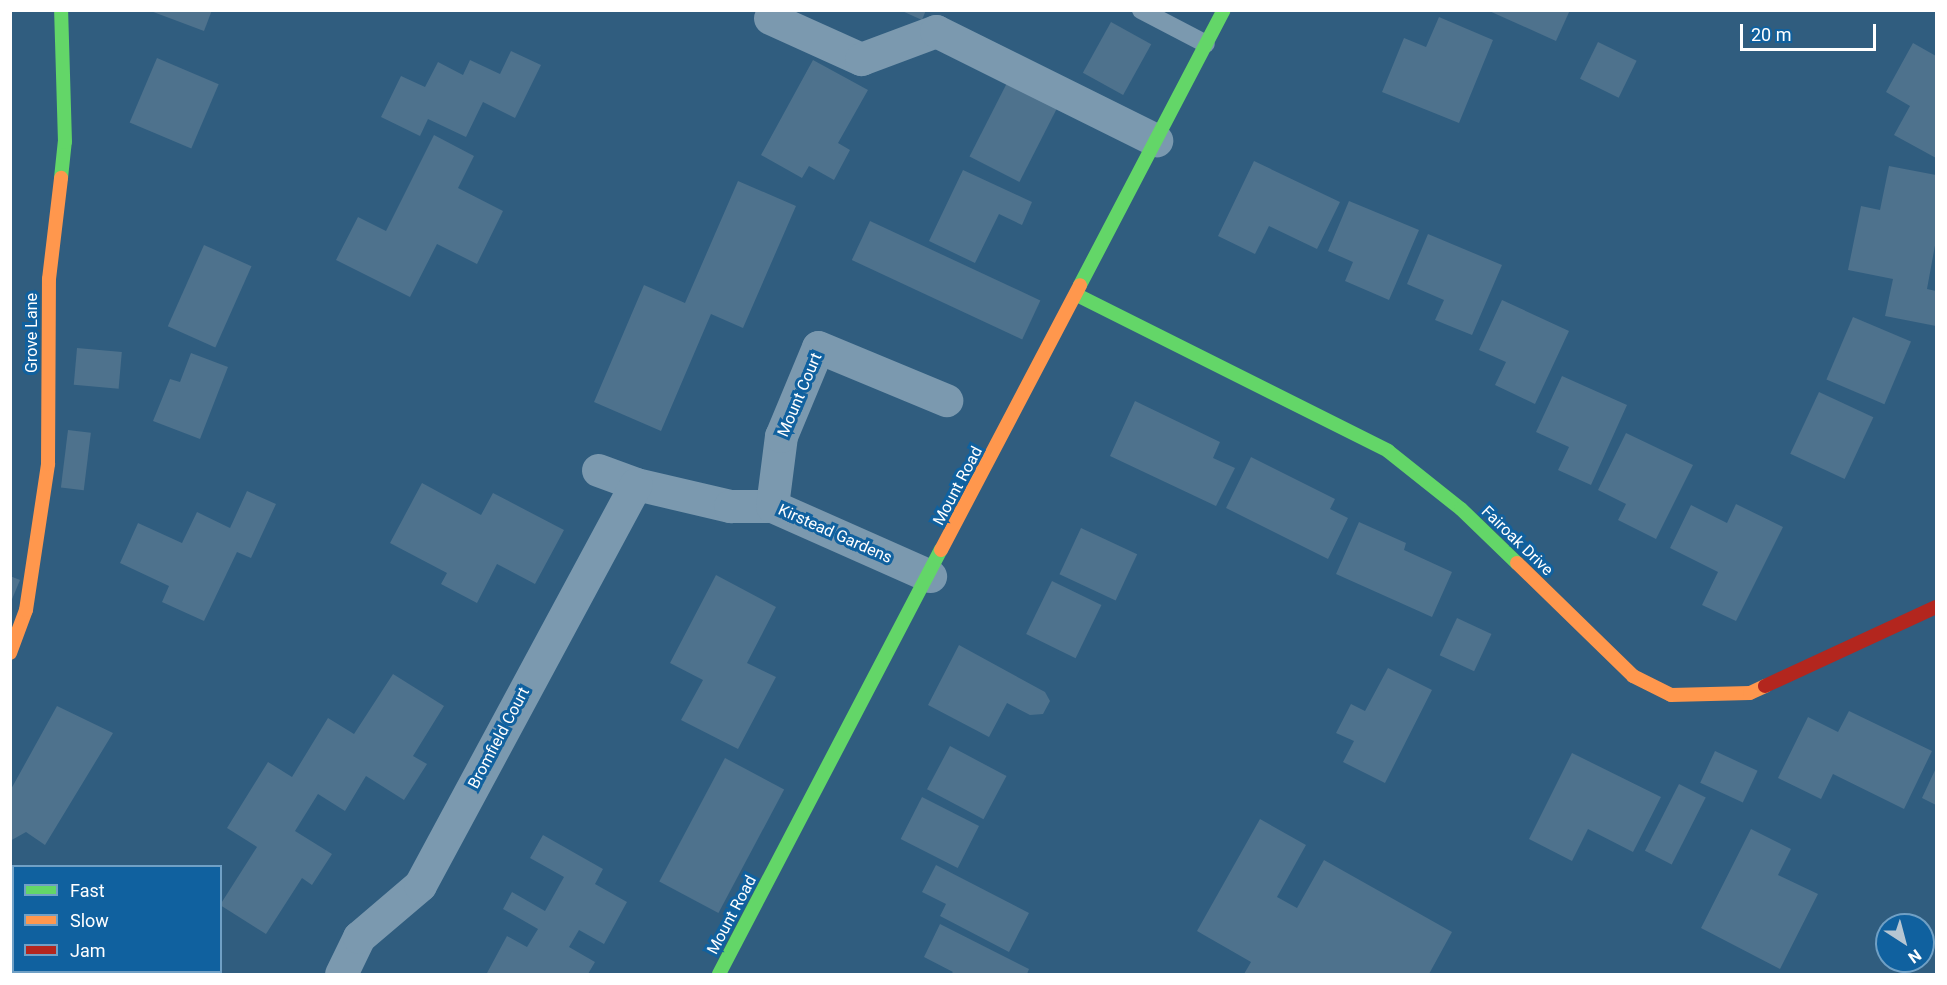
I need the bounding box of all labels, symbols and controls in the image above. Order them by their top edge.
scale bar [1743,12,1880,50]
text: 20 m [1751,24,1791,45]
street label: Grove Lane [22,293,42,373]
street label: Mount Court [774,350,826,440]
street label: Mount Road [929,443,987,529]
street label: Kirstead Gardens [775,500,895,568]
street label: Fairoak Drive [1477,502,1557,580]
street label: Bromfield Court [464,684,534,792]
legend [12,865,222,973]
street label: Mount Road [703,872,761,958]
text: Fast [70,880,105,901]
text: Slow [70,910,109,931]
north arrow [1875,913,1935,973]
text: Jam [70,940,106,961]
text: N [1905,945,1925,967]

